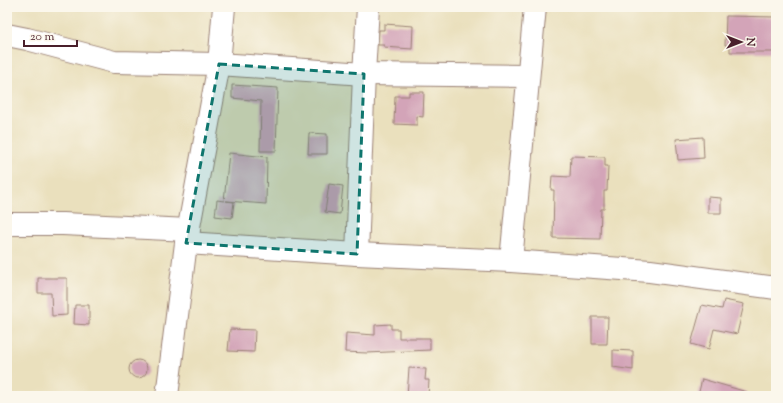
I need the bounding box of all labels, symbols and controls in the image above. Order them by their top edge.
scale bar [24,22,77,48]
north arrow [721,22,761,62]
text: 20 m [30,28,55,46]
text: N [742,37,758,47]

